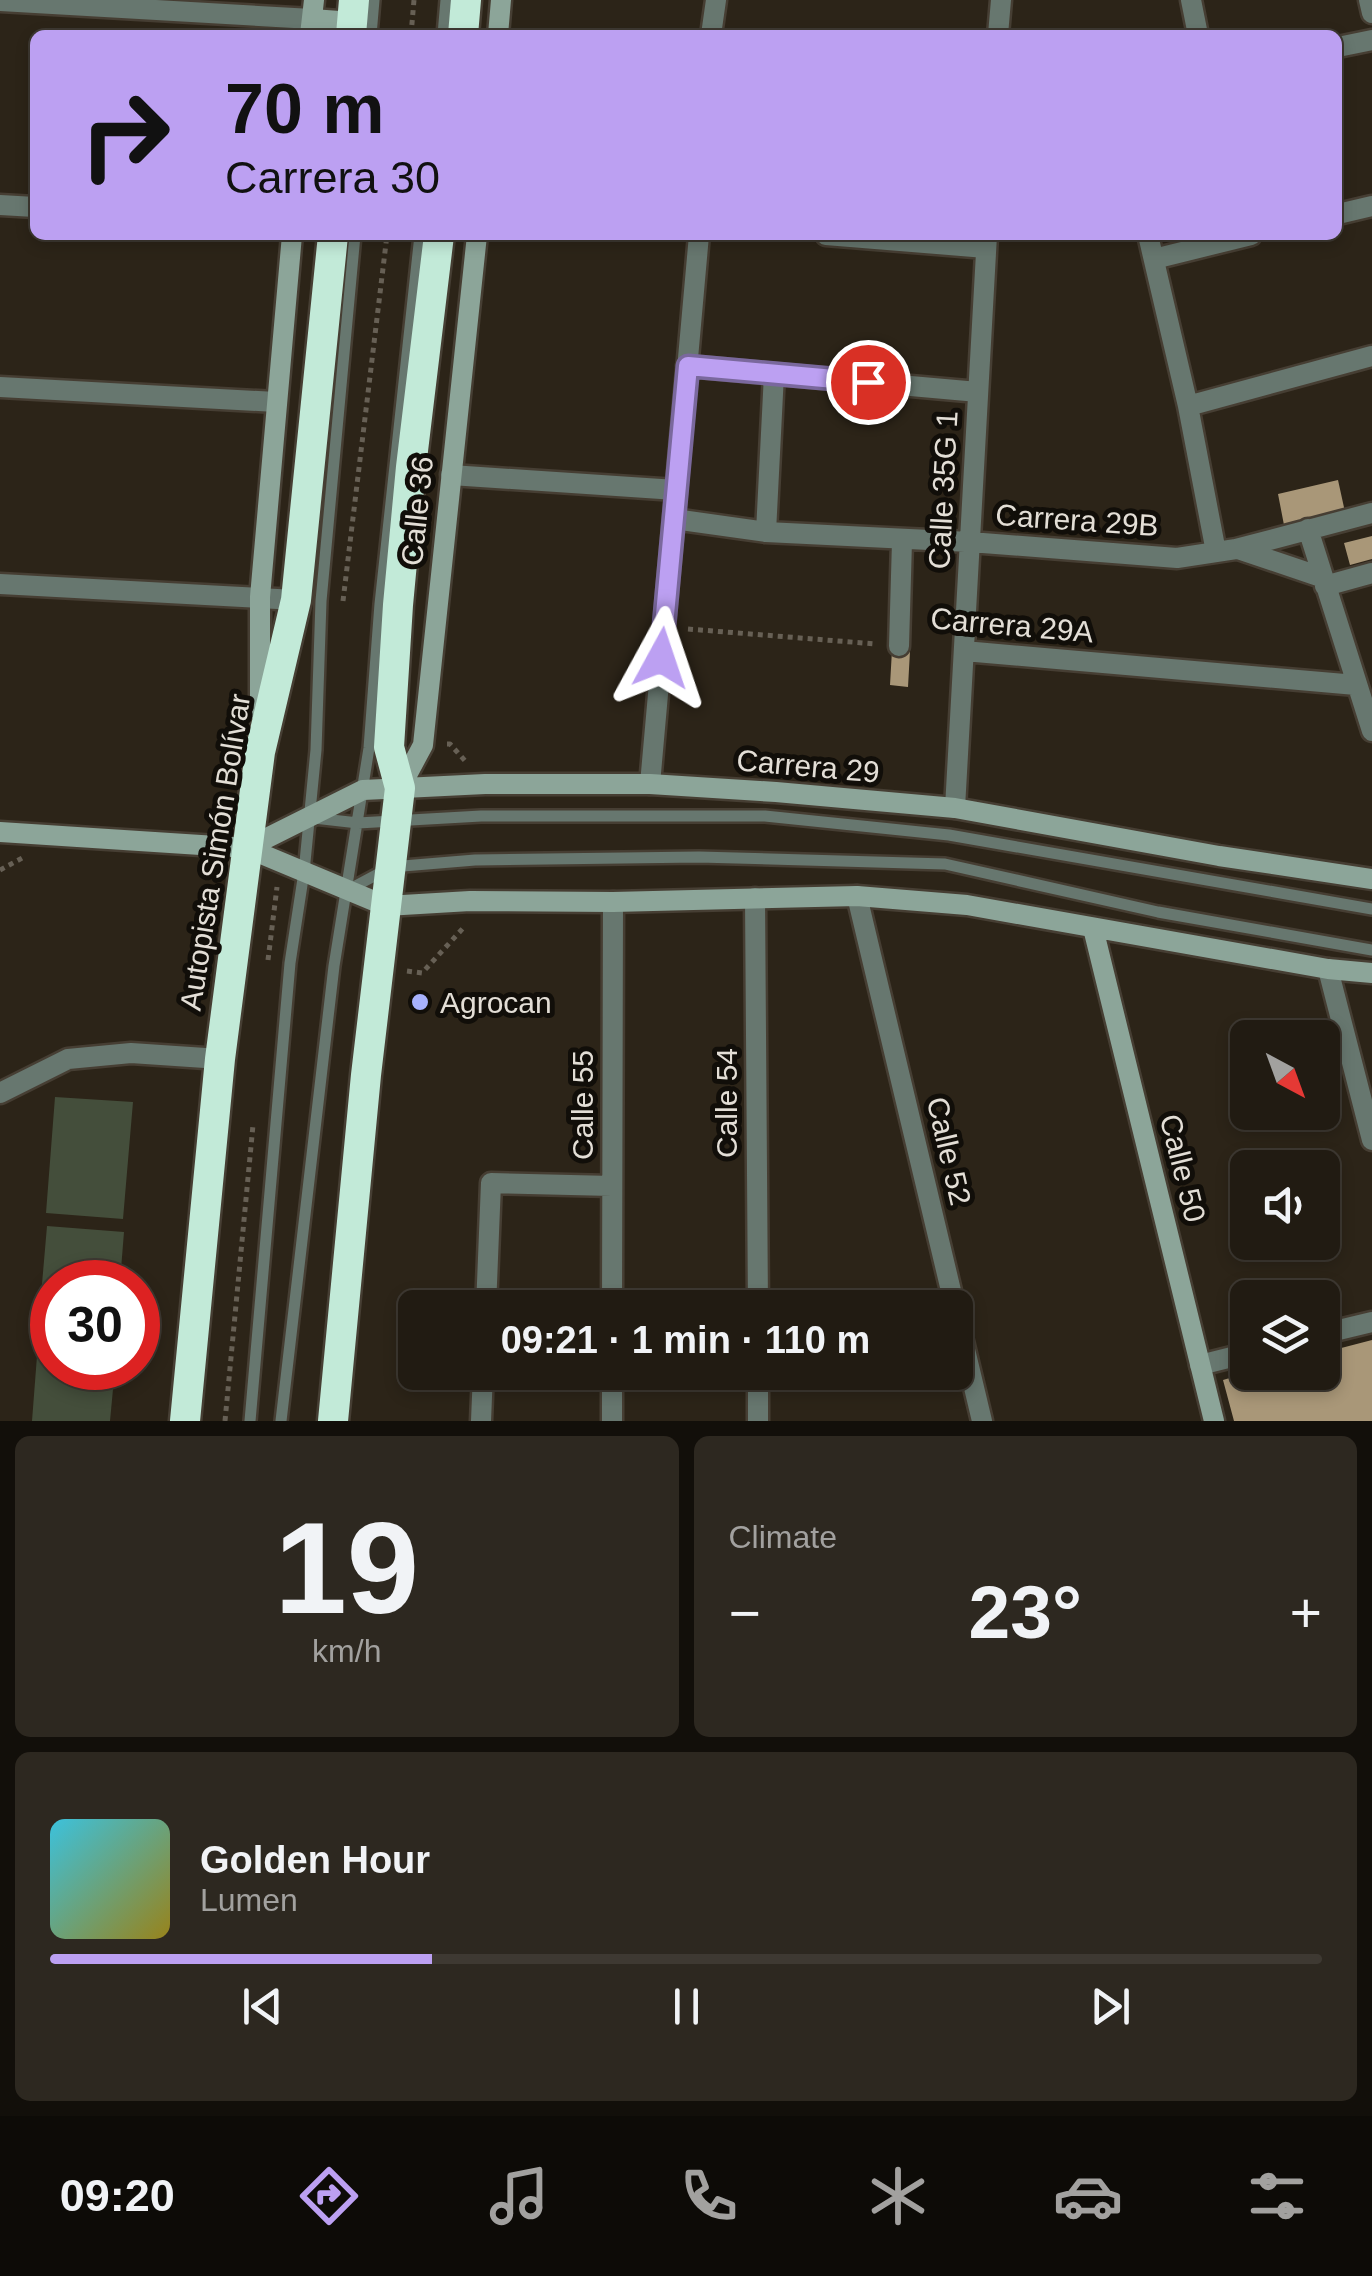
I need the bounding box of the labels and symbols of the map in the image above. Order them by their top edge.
pin [826,340,911,425]
street label: Calle 35G 1 [922,410,964,570]
street label: Calle 36 [395,455,439,567]
street label: Carrera 29B [994,498,1160,542]
street label: Carrera 29A [929,601,1095,649]
position arrow [609,606,713,710]
street label: Autopista Simón Bolívar [174,691,256,1013]
street label: Carrera 29 [735,743,881,789]
place label: Agrocan [440,986,552,1019]
marker: Agrocan [409,991,431,1013]
north arrow [1230,1020,1340,1130]
street label: Calle 54 [710,1048,743,1158]
street label: Calle 55 [566,1050,599,1160]
street label: Calle 52 [921,1094,977,1208]
street label: Calle 50 [1154,1111,1212,1225]
speed limit sign: 30 [30,1260,160,1390]

